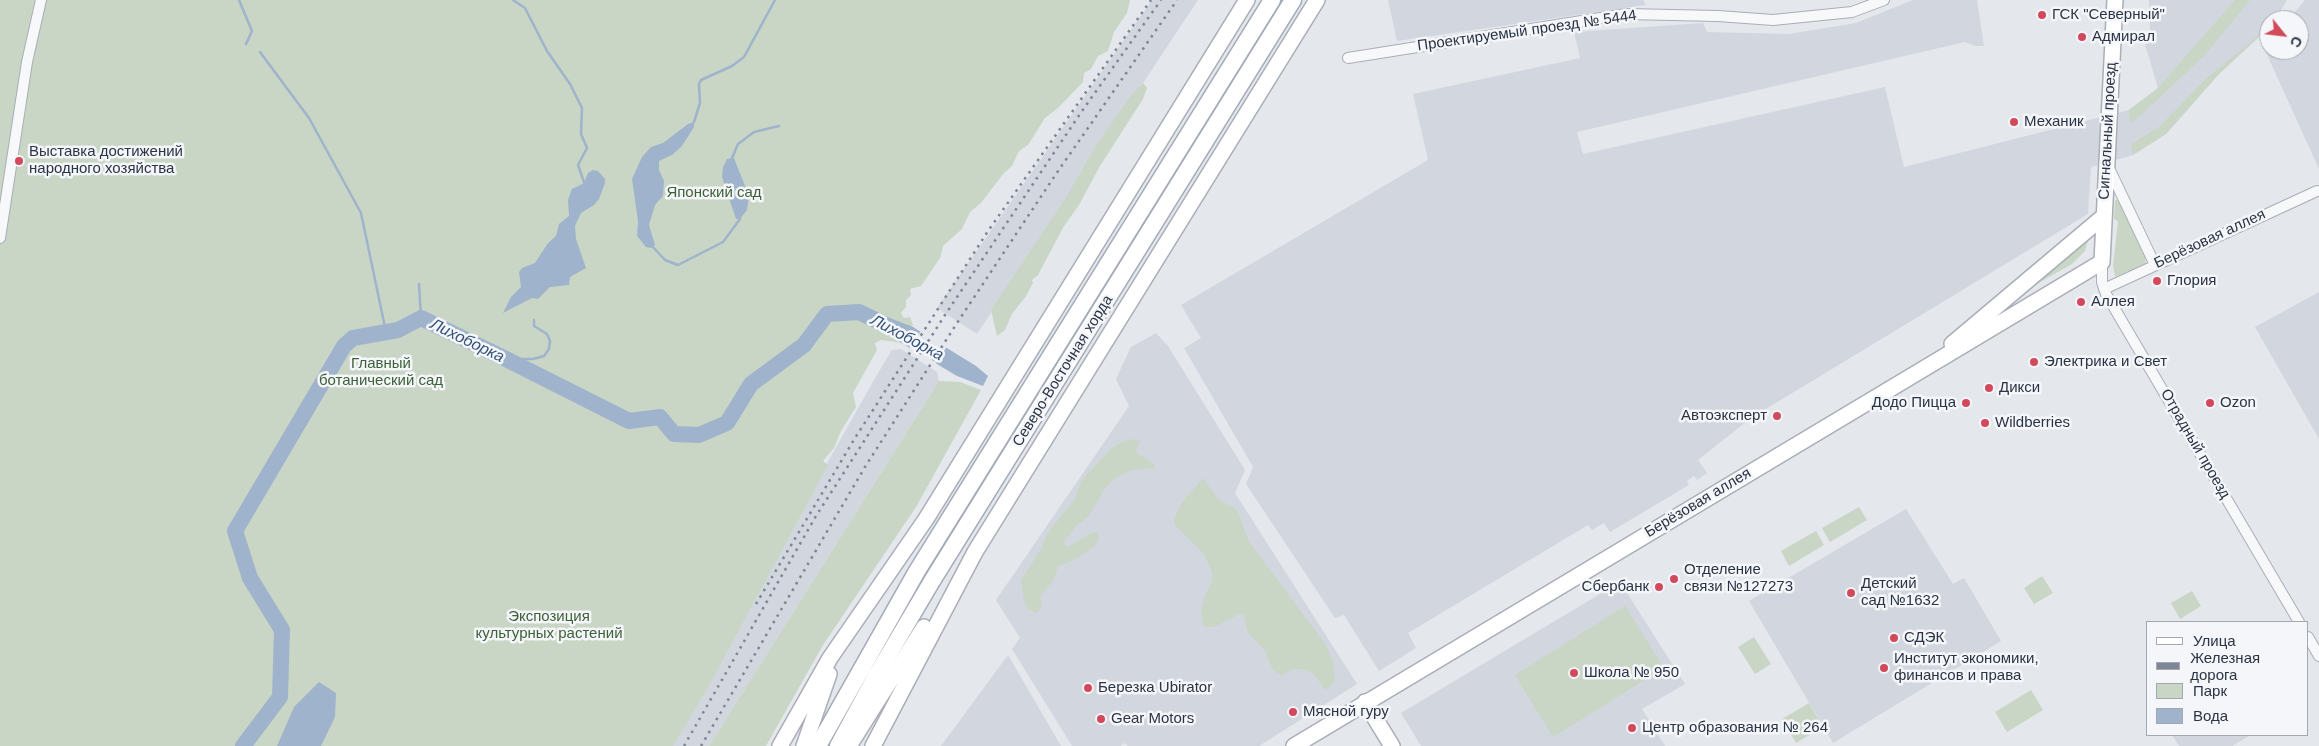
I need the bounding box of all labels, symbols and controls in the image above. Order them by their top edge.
place label: ГСК "Северный" [2052,6,2165,24]
street label: Проектируемый проезд № 5444 [1416,7,1638,55]
marker: ГСК "Северный" [2036,9,2048,21]
north arrow [2259,10,2309,60]
place label: Адмирал [2092,28,2155,46]
marker: Адмирал [2076,31,2088,43]
text: С [2287,33,2306,50]
street label: Сигнальный проезд [2095,62,2121,200]
place label: Механик [2024,113,2084,131]
marker: Механик [2008,116,2020,128]
place label: Выставка достижений народного хозяйства [29,143,183,178]
marker: Выставка достижений народного хозяйства [13,155,25,167]
park label: Японский сад [666,184,762,202]
street label: Берёзовая аллея [2152,205,2268,273]
place label: Глория [2167,272,2216,290]
marker: Глория [2151,275,2163,287]
street label: Северо-Восточная хорда [1009,292,1117,450]
place label: Аллея [2091,293,2135,311]
marker: Аллея [2075,296,2087,308]
water label: Лихоборка [867,311,947,365]
water label: Лихоборка [427,315,507,367]
place label: Электрика и Свет [2044,353,2167,371]
park label: Главный ботанический сад [319,355,443,390]
marker: Электрика и Свет [2028,356,2040,368]
place label: Дикси [1999,379,2040,397]
marker: Дикси [1983,382,1995,394]
street label: Отрадный проезд [2156,386,2234,502]
place label: Додо Пицца [1872,394,1956,412]
place label: Ozon [2220,394,2256,412]
marker: Додо Пицца [1960,397,1972,409]
marker: Ozon [2204,397,2216,409]
place label: Автоэксперт [1681,407,1767,425]
marker: Автоэксперт [1771,410,1783,422]
place label: Wildberries [1995,414,2070,432]
marker: Wildberries [1979,417,1991,429]
street label: Берёзовая аллея [1642,464,1754,542]
place label: Отделение связи №127273 [1684,561,1793,596]
marker: Отделение связи №127273 [1668,573,1680,585]
place label: Детский сад №1632 [1861,575,1939,610]
place label: Сбербанк [1582,578,1649,596]
marker: Сбербанк [1653,581,1665,593]
marker: Детский сад №1632 [1845,587,1857,599]
park label: Экспозиция культурных растений [475,608,623,643]
legend [2146,621,2309,736]
place label: СДЭК [1904,629,1944,647]
marker: СДЭК [1888,632,1900,644]
text: Улица [2193,632,2236,649]
text: Железная дорога [2190,649,2260,683]
place label: Институт экономики, финансов и права [1894,650,2039,685]
marker: Институт экономики, финансов и права [1878,662,1890,674]
place label: Школа № 950 [1584,664,1679,682]
marker: Школа № 950 [1568,667,1580,679]
place label: Березка Ubirator [1098,679,1212,697]
marker: Березка Ubirator [1082,682,1094,694]
text: Парк [2193,682,2227,699]
place label: Мясной гуру [1303,703,1389,721]
marker: Мясной гуру [1287,706,1299,718]
text: Вода [2193,707,2228,724]
place label: Gear Motors [1111,710,1194,728]
marker: Gear Motors [1095,713,1107,725]
place label: Центр образования № 264 [1642,719,1828,737]
marker: Центр образования № 264 [1626,722,1638,734]

